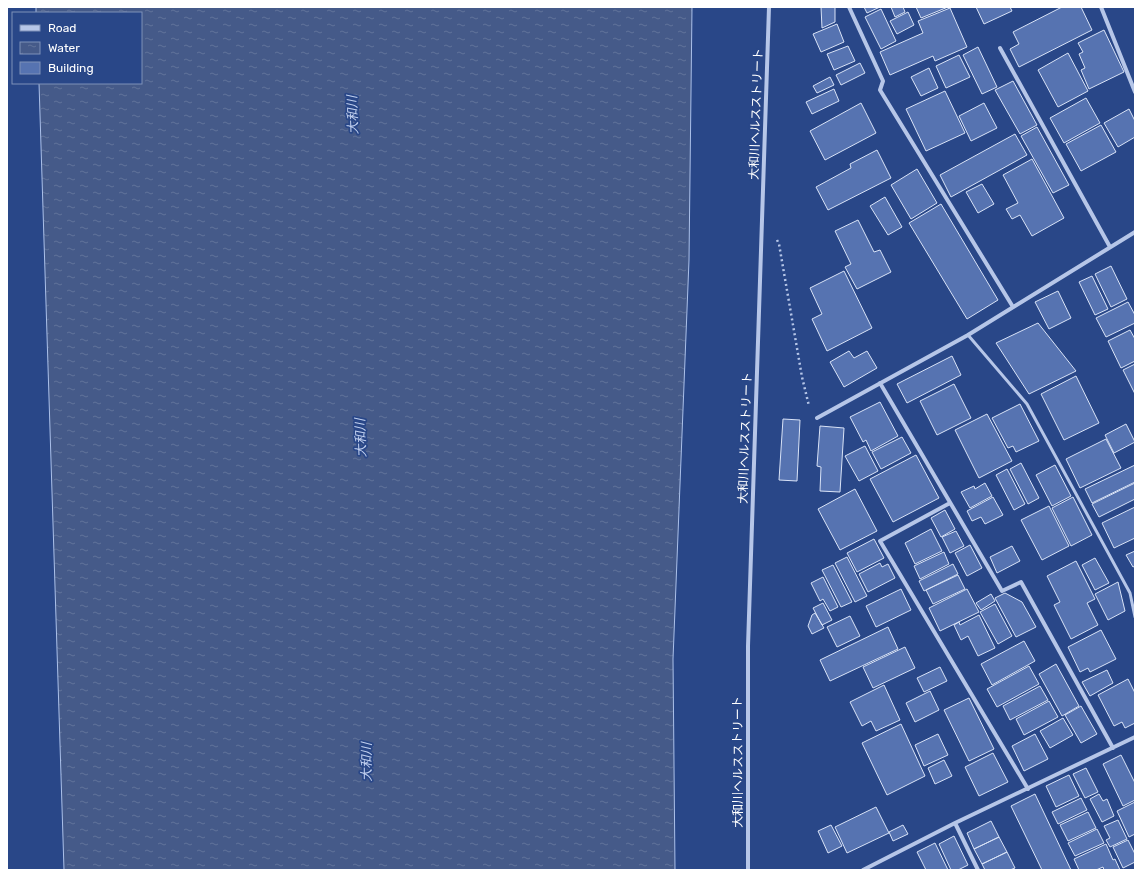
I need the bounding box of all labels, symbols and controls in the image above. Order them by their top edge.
legend [12,12,142,84]
text: Road [48,21,76,35]
text: Water [48,41,80,55]
street label: 大和川ヘルスストリート [747,48,765,180]
text: Building [48,61,94,75]
water label: 大和川 [344,93,361,135]
street label: 大和川ヘルスストリート [736,372,754,504]
water label: 大和川 [352,416,369,458]
street label: 大和川ヘルスストリート [731,696,745,828]
water label: 大和川 [359,741,374,782]

